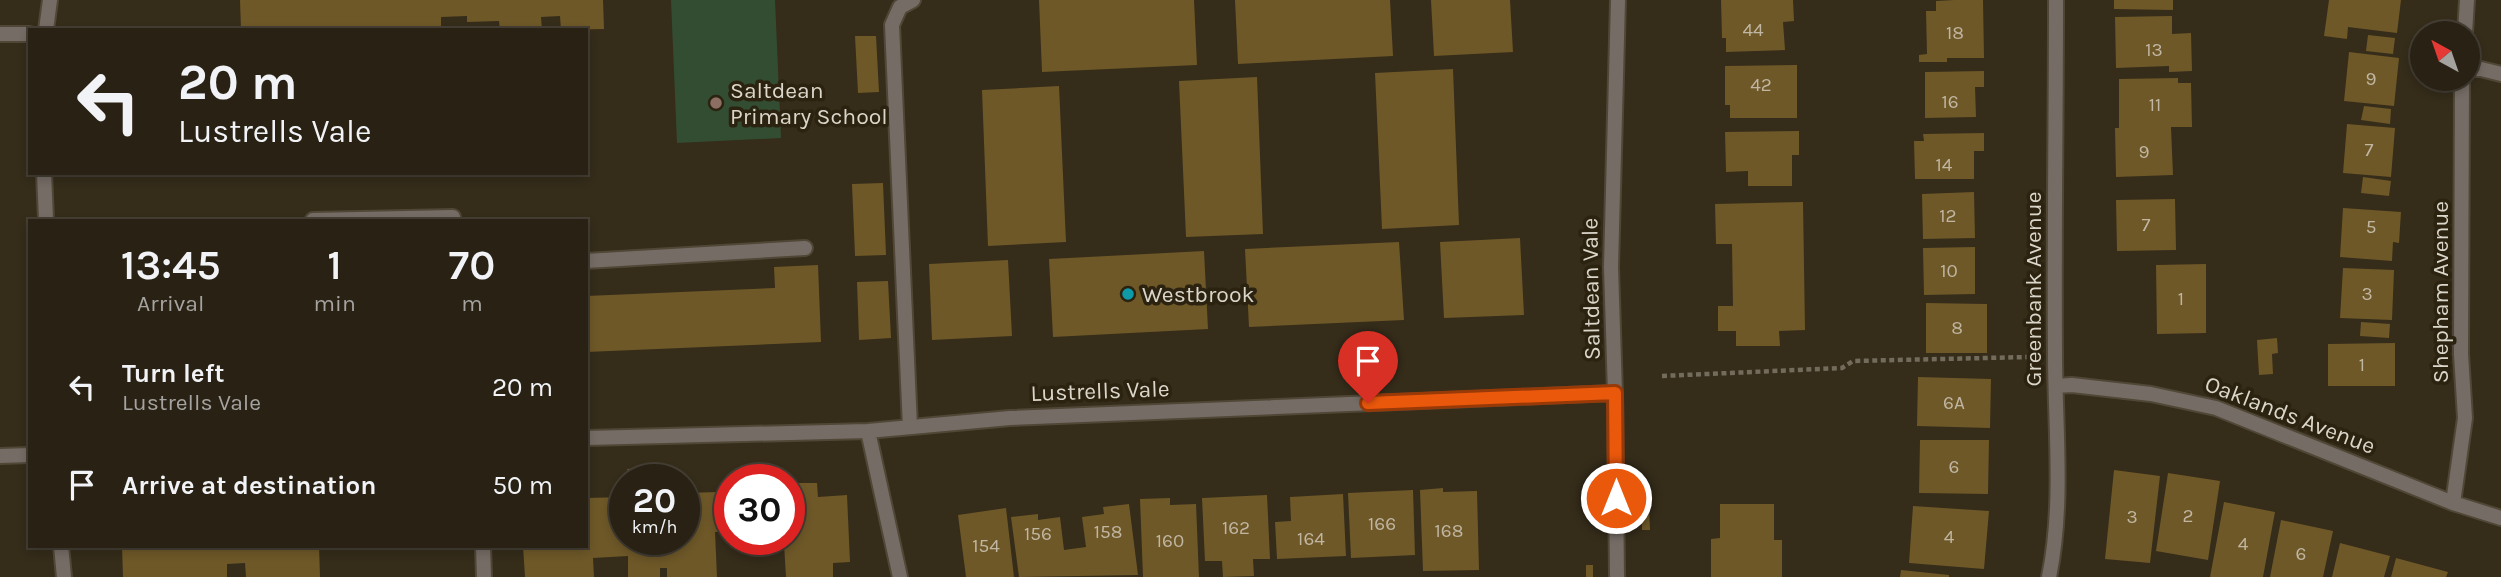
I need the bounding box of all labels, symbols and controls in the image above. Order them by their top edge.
house number: 44 [1742,19,1764,41]
north arrow [2410,21,2480,91]
map controls [2410,21,2480,91]
house number: 18 [1946,22,1964,44]
house number: 13 [2145,39,2163,61]
text: 20 m [178,54,298,111]
icon: left [63,56,154,147]
house number: 9 [2365,68,2377,90]
house number: 42 [1750,74,1772,96]
place label: Saltdean Primary School [730,77,888,130]
house number: 16 [1941,91,1959,113]
house number: 11 [2149,94,2161,116]
marker: Saltdean Primary School [708,95,724,111]
text: Lustrells Vale [178,113,372,150]
house number: 7 [2365,139,2374,161]
house number: 9 [2138,141,2150,163]
house number: 14 [1936,154,1953,176]
street label: Greenbank Avenue [2020,192,2047,386]
street label: Shepham Avenue [2427,201,2454,383]
house number: 12 [1939,205,1957,227]
house number: 7 [2142,214,2151,236]
house number: 5 [2366,216,2376,238]
street label: Saltdean Vale [1576,218,1606,360]
text: 13:45 [121,240,221,290]
text: 1 [327,240,342,290]
text: 70 [449,240,495,290]
house number: 10 [1940,260,1958,282]
place label: Westbrook [1142,281,1254,308]
house number: 3 [2361,283,2373,305]
marker: Westbrook [1120,286,1136,302]
house number: 1 [2178,288,2184,310]
text: Arrival [137,290,204,317]
text: min [314,290,356,317]
text: m [461,290,483,317]
house number: 8 [1951,317,1963,339]
pin [1338,331,1398,403]
icon: arrive [1349,342,1387,380]
house number: 1 [2359,354,2365,376]
text: Turn left [122,358,224,389]
icon: left [63,368,101,406]
street label: Oaklands Avenue [2201,370,2379,460]
text: 20 m [492,372,553,403]
street label: Lustrells Vale [1030,375,1170,407]
text: Lustrells Vale [122,389,261,416]
house number: 6A [1943,392,1965,414]
house number: 6 [1949,456,1959,478]
position arrow [1579,461,1653,535]
speed limit sign: 30 [714,464,805,555]
icon: arrive [63,466,101,504]
text: Arrive at destination [122,470,376,501]
text: 50 m [492,470,553,501]
text: 20 [633,480,676,521]
house number: 2 [2182,505,2194,527]
house number: 3 [2126,506,2138,528]
house number: 166 [1368,513,1396,535]
text: km/h [632,516,677,538]
house number: 162 [1222,517,1250,539]
house number: 168 [1435,520,1463,542]
house number: 158 [1094,521,1122,543]
house number: 156 [1024,523,1052,545]
house number: 4 [1944,526,1955,548]
house number: 164 [1297,528,1325,550]
house number: 160 [1156,530,1184,552]
house number: 4 [2238,533,2249,555]
house number: 154 [972,535,1000,557]
house number: 6 [2296,543,2306,565]

